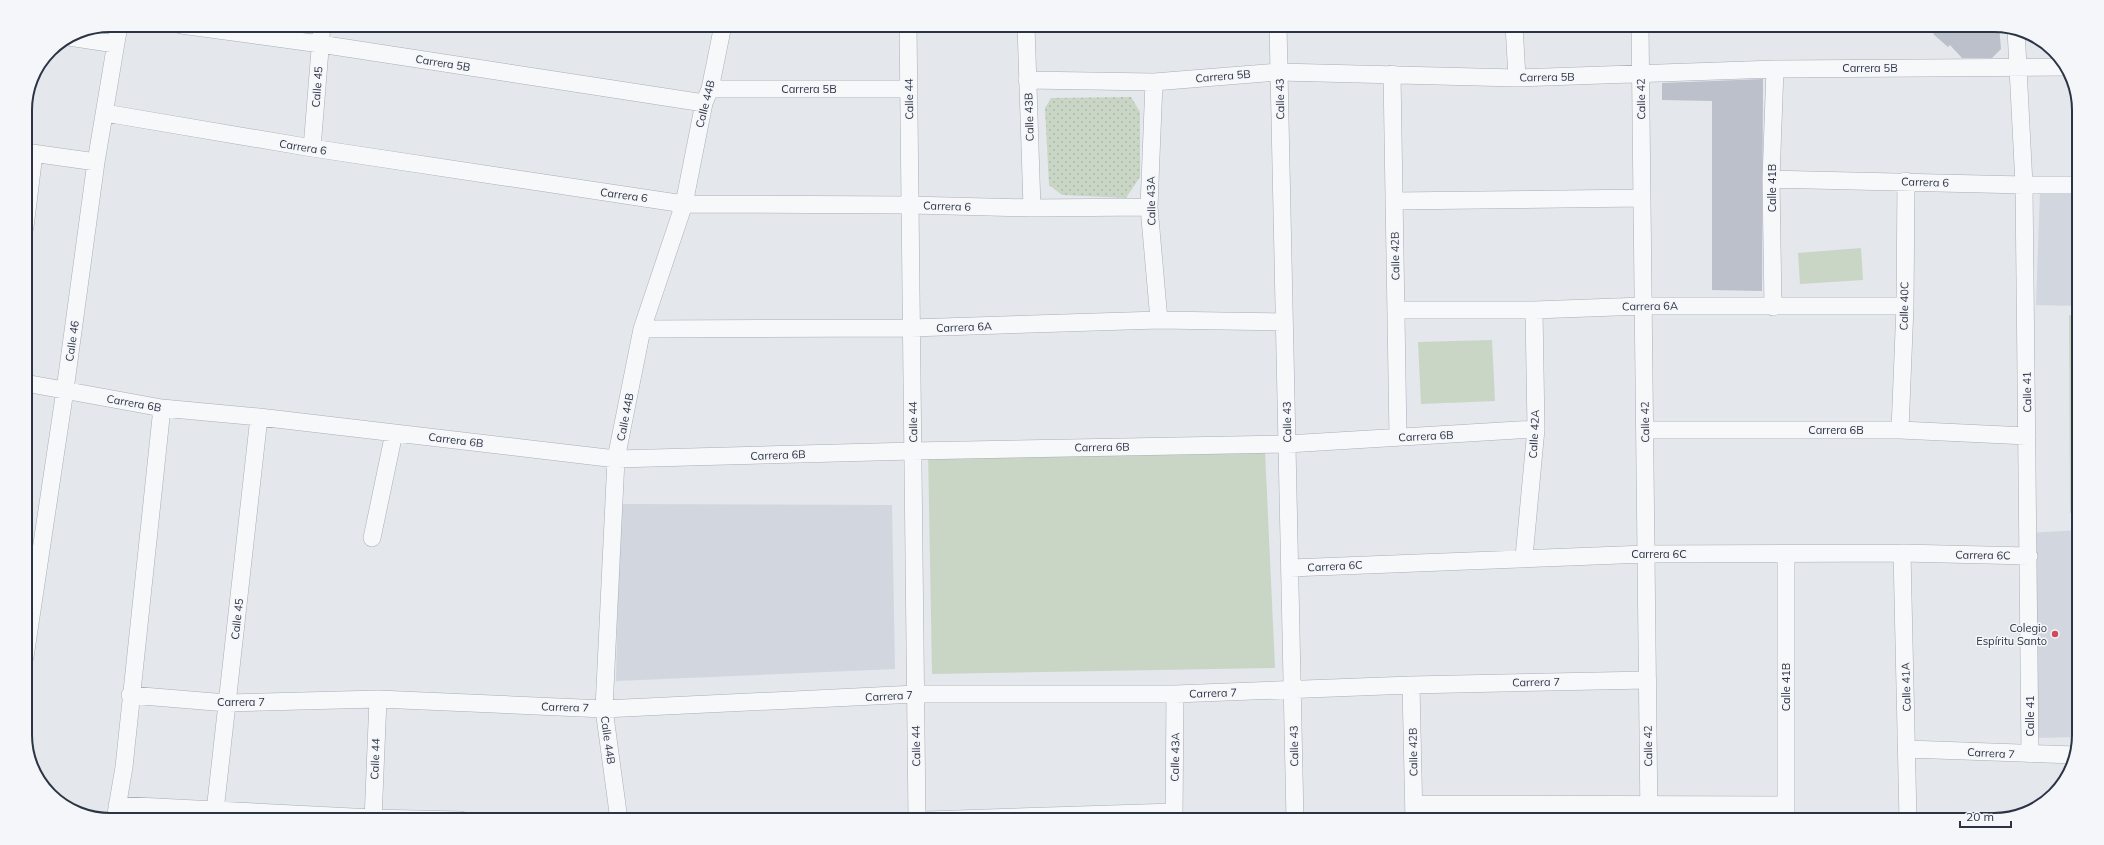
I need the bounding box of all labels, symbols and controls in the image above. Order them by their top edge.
street label: Carrera 5B [415,52,471,74]
street label: Carrera 5B [1842,61,1898,75]
street label: Calle 45 [309,66,325,108]
street label: Carrera 5B [1195,67,1251,85]
street label: Carrera 5B [1519,70,1575,84]
street label: Calle 44 [902,78,916,120]
street label: Calle 43 [1273,78,1287,120]
street label: Calle 42 [1634,78,1648,120]
street label: Calle 44B [692,79,718,129]
street label: Carrera 5B [781,82,837,96]
street label: Calle 43B [1021,92,1037,142]
street label: Carrera 6 [278,136,328,158]
street label: Calle 41B [1765,164,1779,212]
street label: Carrera 6 [1901,174,1950,190]
street label: Calle 43A [1144,176,1158,226]
street label: Carrera 6 [599,185,649,205]
street label: Carrera 6 [923,198,972,214]
street label: Calle 42B [1388,232,1402,280]
street label: Calle 40C [1897,281,1911,331]
street label: Carrera 6A [1622,299,1678,313]
street label: Calle 46 [62,319,82,362]
street label: Carrera 6A [936,319,992,335]
street label: Calle 41 [2020,371,2034,413]
street label: Carrera 6B [106,391,162,415]
street label: Calle 44B [613,392,637,442]
street label: Calle 44 [906,401,920,443]
street label: Calle 43 [1280,401,1294,443]
street label: Calle 42 [1638,401,1652,443]
street label: Calle 42A [1526,409,1542,459]
street label: Carrera 6B [1808,423,1864,437]
street label: Carrera 6B [1398,428,1454,444]
street label: Carrera 6B [428,430,484,450]
street label: Carrera 6B [1074,440,1130,454]
street label: Carrera 6B [750,447,806,463]
street label: Carrera 6C [1631,547,1687,561]
street label: Carrera 6C [1955,548,2011,562]
street label: Carrera 6C [1307,558,1363,574]
street label: Calle 45 [228,597,246,640]
place label: Colegio Espíritu Santo [1976,621,2047,648]
marker: Colegio Espíritu Santo [2050,629,2060,639]
street label: Calle 41A [1898,662,1914,712]
street label: Calle 41B [1779,663,1793,711]
street label: Carrera 7 [1512,675,1560,689]
street label: Carrera 7 [1189,685,1237,701]
street label: Carrera 7 [865,688,913,704]
street label: Carrera 7 [217,695,265,709]
street label: Calle 41 [2023,695,2037,737]
street label: Carrera 7 [541,699,589,715]
street label: Calle 44B [598,715,618,765]
street label: Calle 44 [909,725,923,767]
street label: Calle 43 [1287,725,1301,767]
street label: Calle 42 [1641,725,1655,767]
street label: Calle 42B [1406,728,1420,776]
street label: Calle 43A [1168,732,1182,782]
street label: Calle 44 [367,738,383,780]
street label: Carrera 7 [1967,745,2015,761]
scale bar [1960,803,2011,829]
text: 20 m [1966,809,1994,824]

